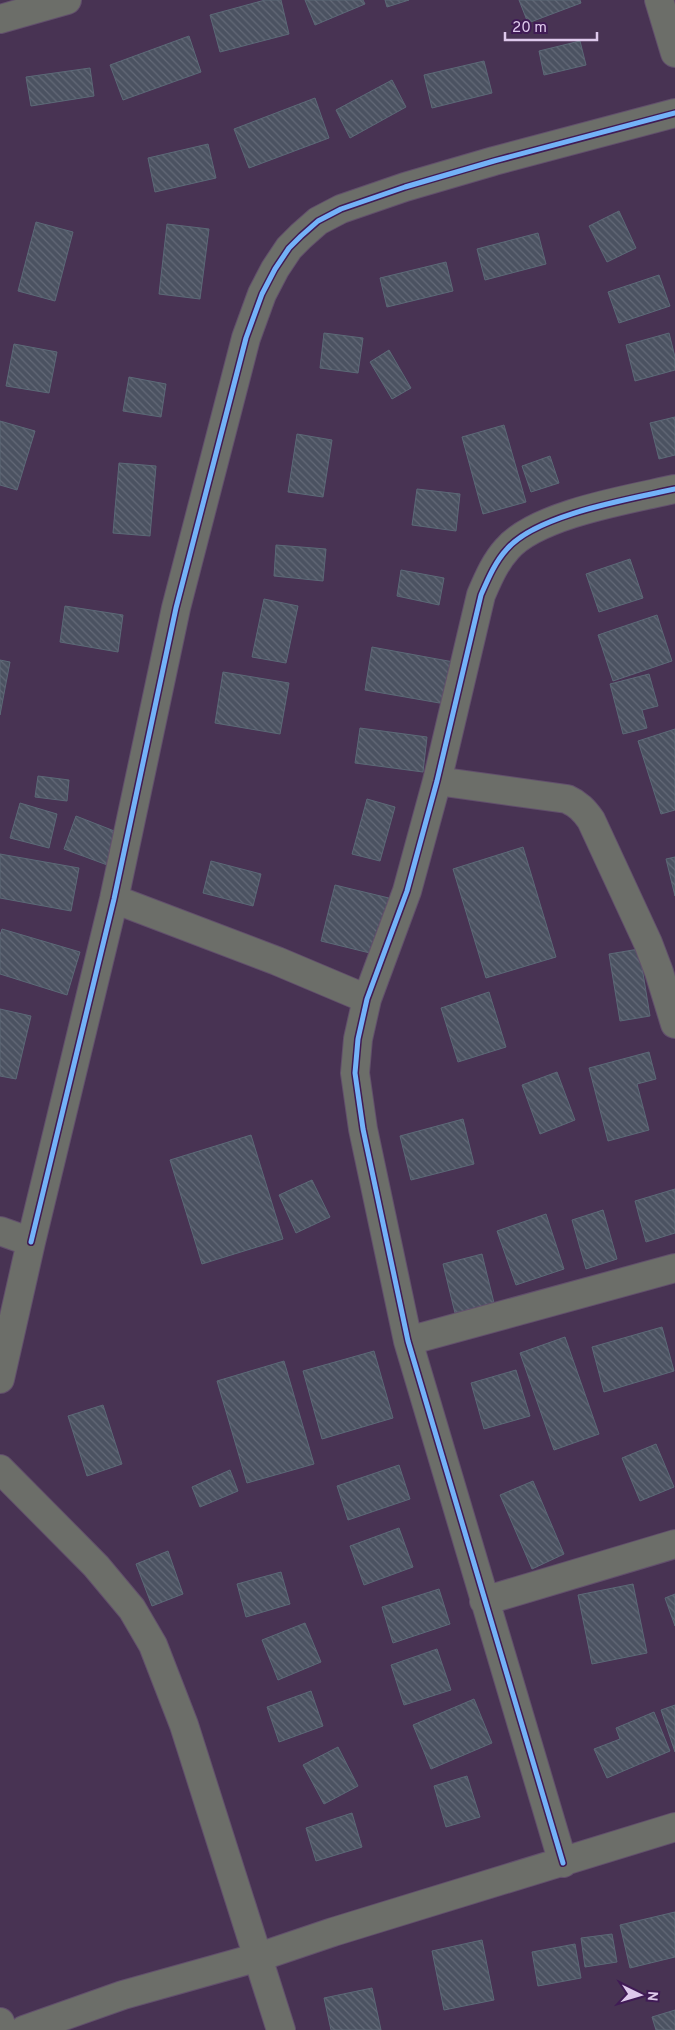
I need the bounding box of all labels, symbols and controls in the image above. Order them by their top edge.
scale bar [505,10,598,42]
text: 20 m [512,19,547,38]
north arrow [615,1970,665,2020]
text: N [643,1990,660,2002]

